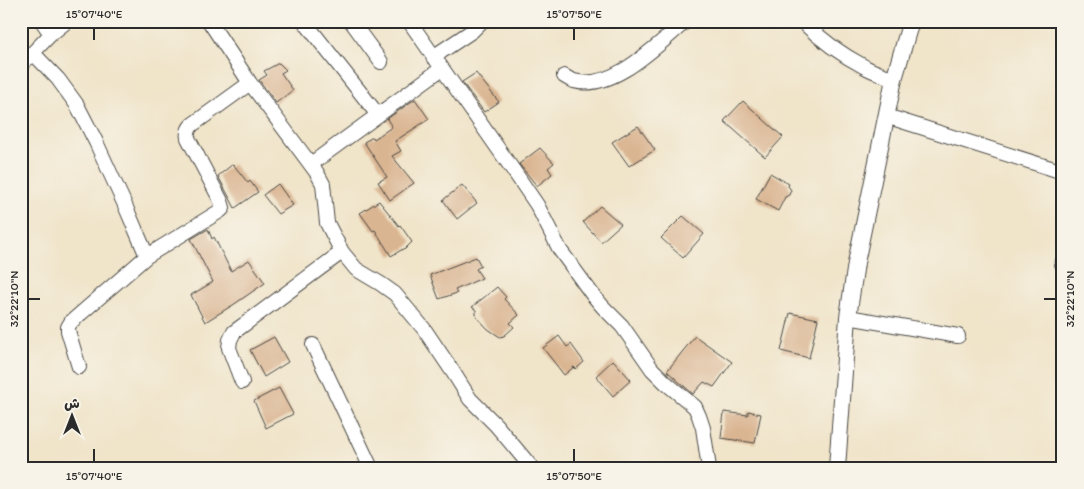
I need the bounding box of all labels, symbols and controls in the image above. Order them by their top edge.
text: 15°07'40"E [66,7,123,21]
text: 15°07'50"E [546,7,602,21]
text: 32°22'10"N [7,271,21,327]
text: 32°22'10"N [1063,271,1077,327]
north arrow [48,392,98,442]
text: ش [64,395,80,412]
text: 15°07'40"E [66,469,123,483]
text: 15°07'50"E [546,469,602,483]

